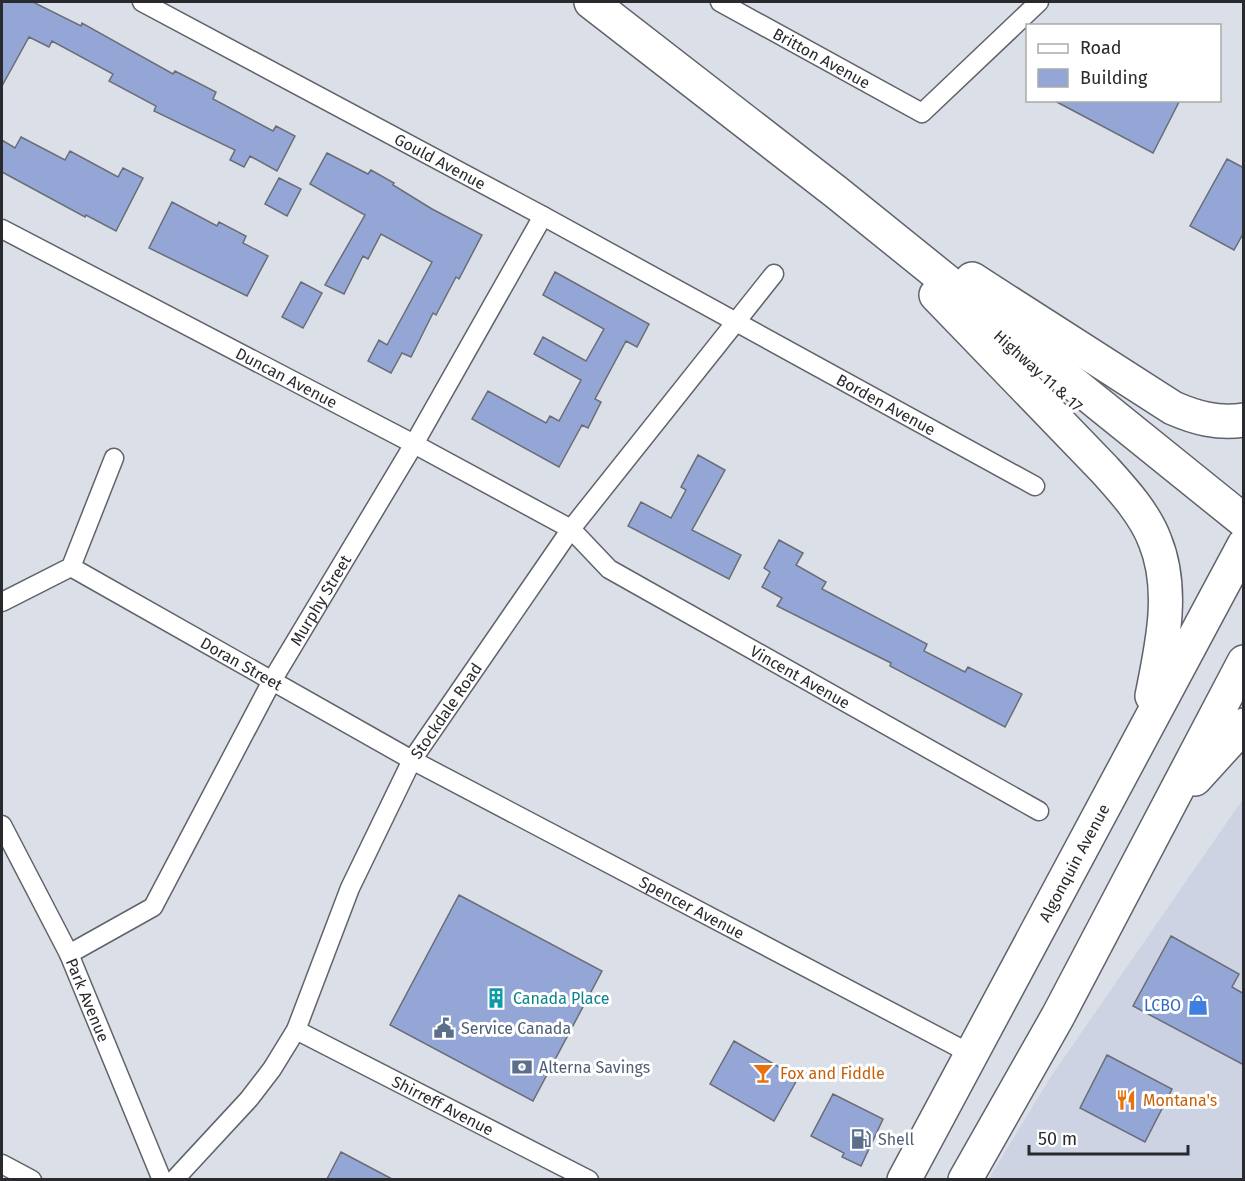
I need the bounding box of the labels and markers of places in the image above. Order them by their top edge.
building icon: Canada Place [484,986,508,1010]
place label: Canada Place [513,989,610,1008]
shop icon: LCBO [1186,993,1210,1017]
place label: LCBO [1144,996,1181,1015]
public building icon: Service Canada [432,1016,456,1040]
place label: Service Canada [461,1019,571,1038]
bank icon: Alterna Savings [510,1055,534,1079]
place label: Alterna Savings [539,1058,650,1077]
bar icon: Fox and Fiddle [751,1061,775,1085]
place label: Fox and Fiddle [780,1064,885,1083]
restaurant icon: Montana's [1114,1088,1138,1112]
place label: Montana's [1143,1091,1217,1110]
fuel station icon: Shell [849,1127,873,1151]
place label: Shell [878,1130,915,1149]

